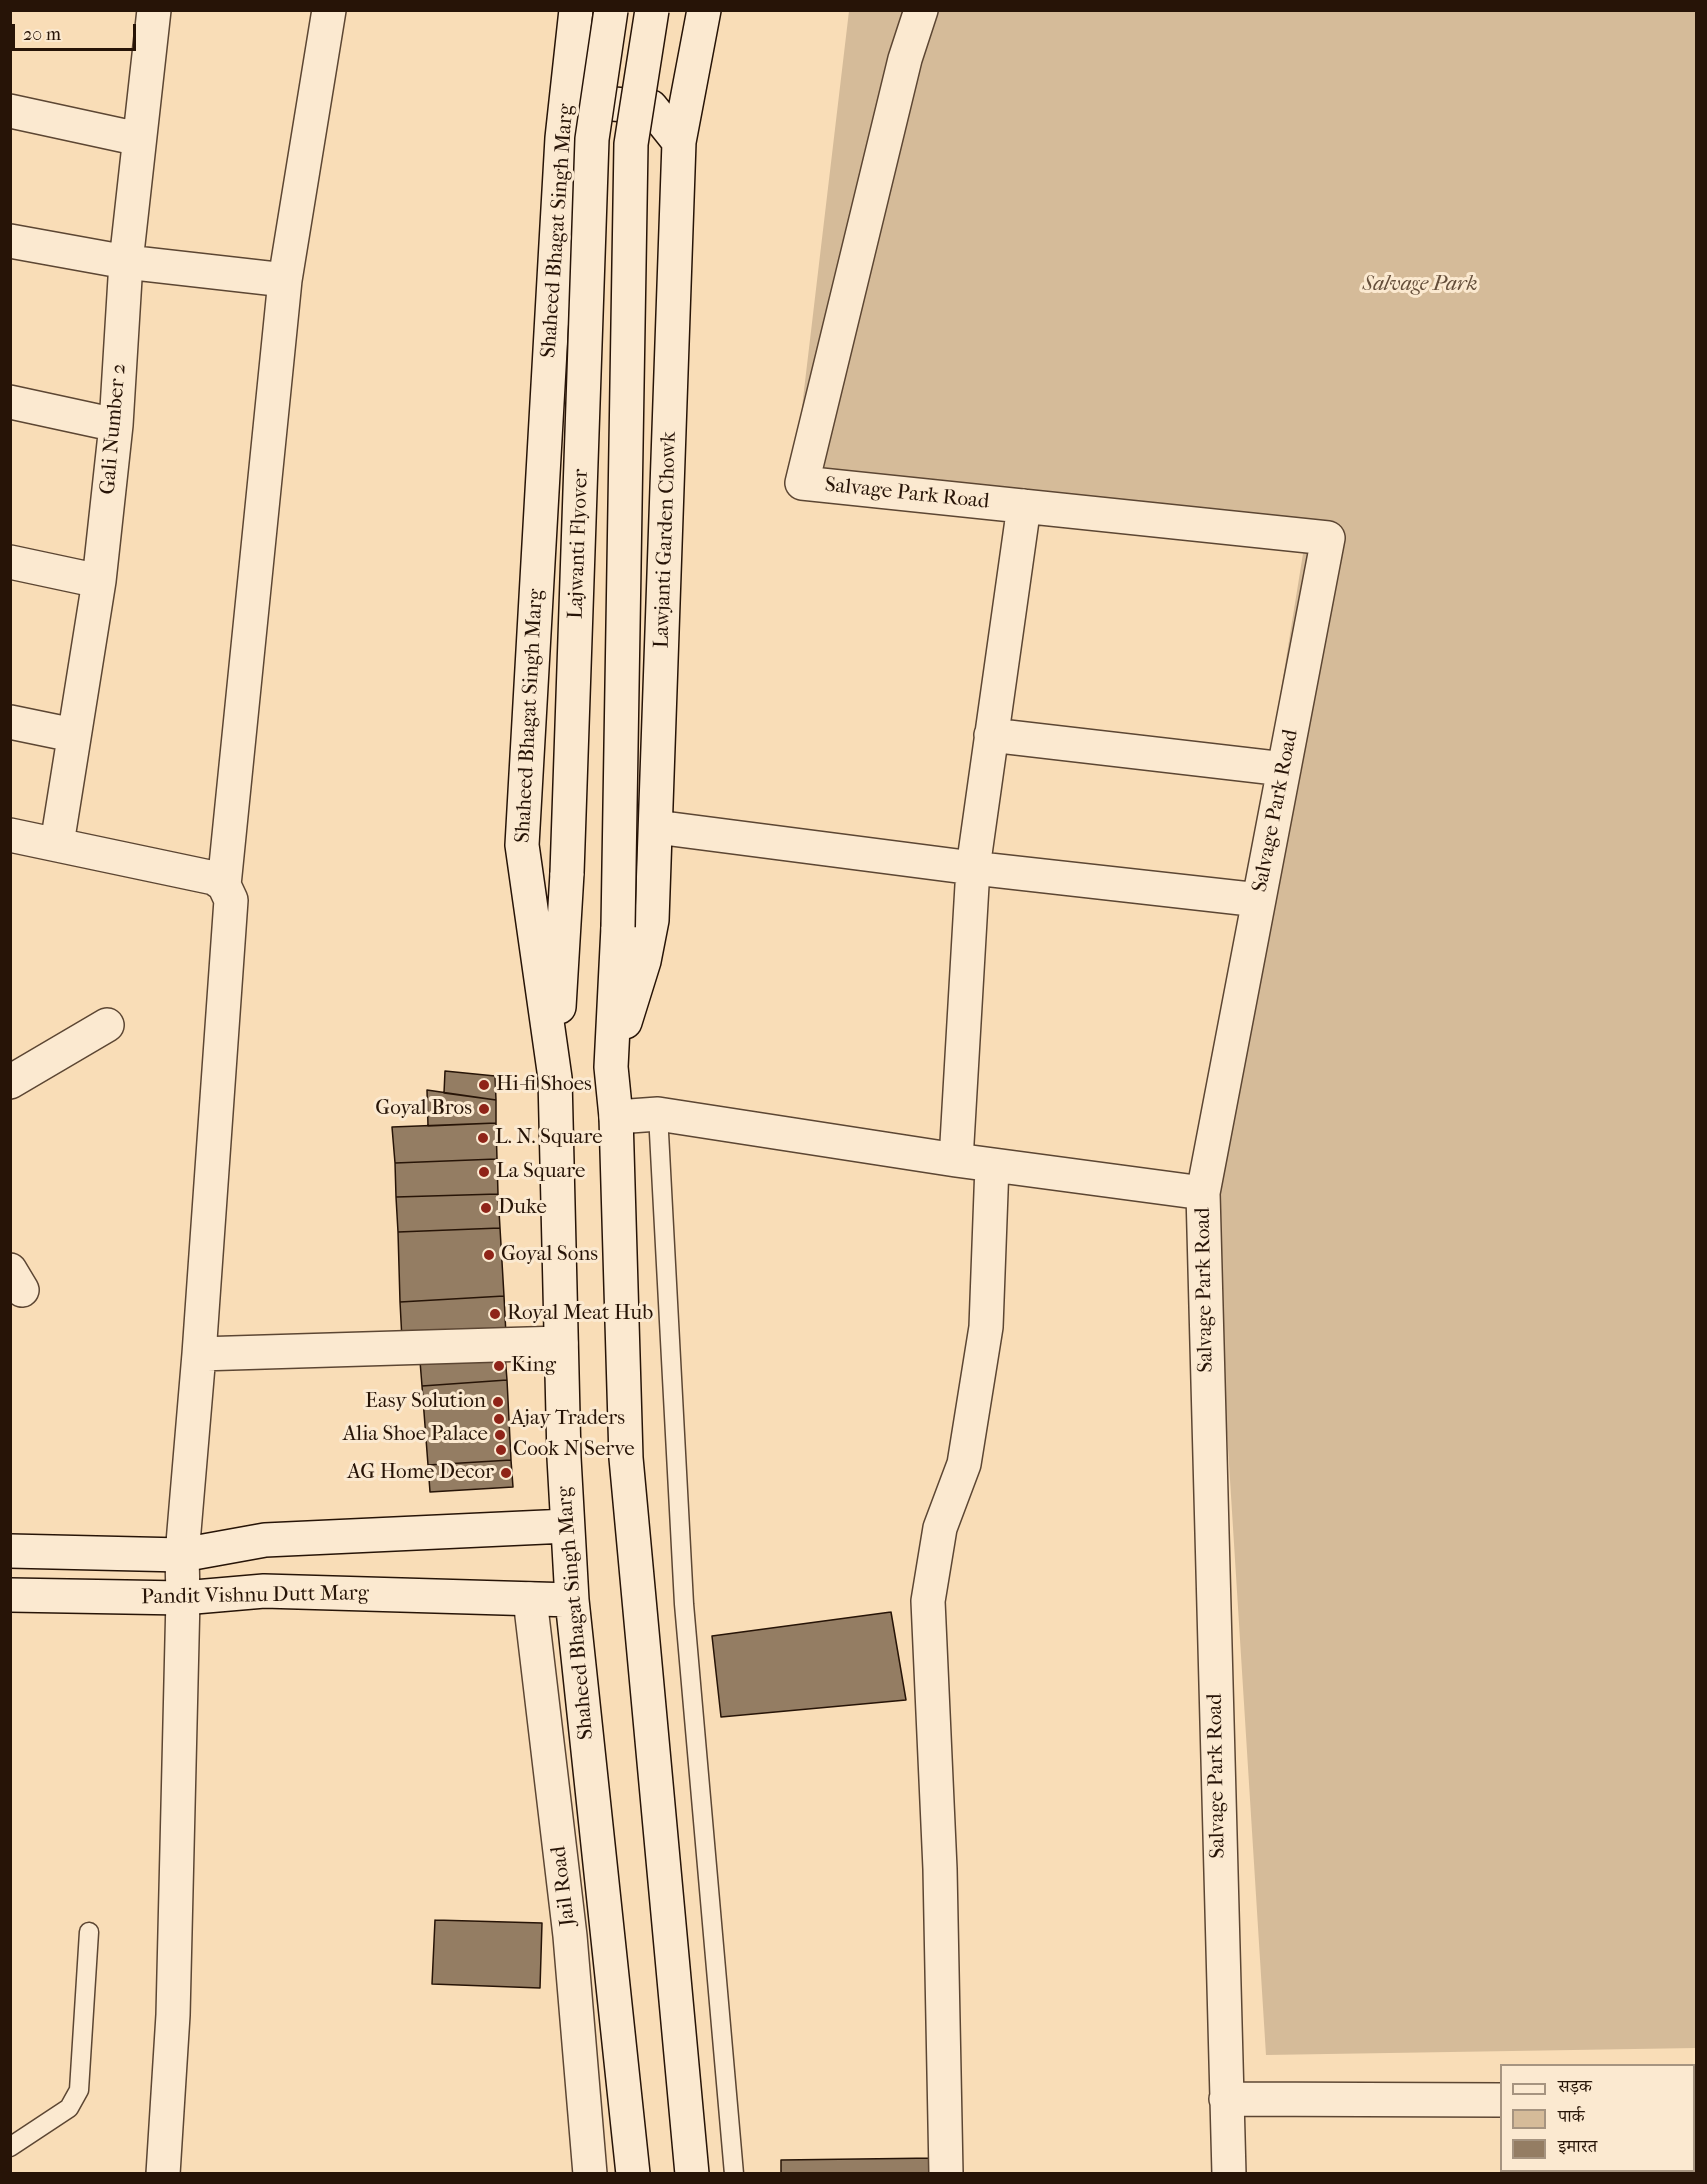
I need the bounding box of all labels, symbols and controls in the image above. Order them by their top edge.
scale bar [15,12,140,50]
text: 20 m [23,24,61,45]
street label: Shaheed Bhagat Singh Marg [537,103,579,359]
park label: Salvage Park [1363,272,1477,298]
street label: Gali Number 2 [96,362,132,496]
street label: Lawjanti Garden Chowk [650,431,682,649]
street label: Lajwanti Flyover [564,468,594,620]
street label: Salvage Park Road [824,473,990,515]
street label: Shaheed Bhagat Singh Marg [511,588,549,844]
street label: Salvage Park Road [1248,728,1304,894]
place label: Hi-fi Shoes [496,1072,592,1098]
marker: Hi-fi Shoes [477,1078,491,1092]
place label: Goyal Bros [375,1096,472,1122]
marker: Goyal Bros [477,1102,491,1116]
place label: L. N. Square [495,1125,603,1151]
marker: L. N. Square [476,1131,490,1145]
place label: La Square [496,1159,585,1185]
marker: La Square [477,1165,491,1179]
place label: Duke [498,1195,547,1221]
marker: Duke [479,1201,493,1215]
street label: Salvage Park Road [1191,1207,1219,1373]
place label: Goyal Sons [501,1242,598,1268]
marker: Goyal Sons [482,1248,496,1262]
place label: Royal Meat Hub [507,1301,653,1327]
marker: Royal Meat Hub [488,1307,502,1321]
place label: King [511,1353,556,1379]
marker: King [492,1359,506,1373]
place label: Easy Solution [365,1389,486,1415]
marker: Easy Solution [491,1395,505,1409]
place label: Ajay Traders [511,1406,625,1432]
marker: Ajay Traders [492,1412,506,1426]
place label: Alia Shoe Palace [343,1422,488,1448]
marker: Alia Shoe Palace [493,1428,507,1442]
place label: Cook N Serve [513,1437,635,1463]
marker: Cook N Serve [494,1443,508,1457]
place label: AG Home Decor [347,1460,494,1486]
marker: AG Home Decor [499,1466,513,1480]
street label: Shaheed Bhagat Singh Marg [552,1485,600,1741]
street label: Pandit Vishnu Dutt Marg [141,1581,369,1611]
street label: Salvage Park Road [1203,1693,1231,1859]
street label: Jail Road [547,1845,581,1927]
legend [1500,2064,1695,2172]
text: सड़क [1558,2076,1592,2097]
text: पार्क [1558,2106,1585,2127]
text: इमारत [1558,2136,1597,2157]

